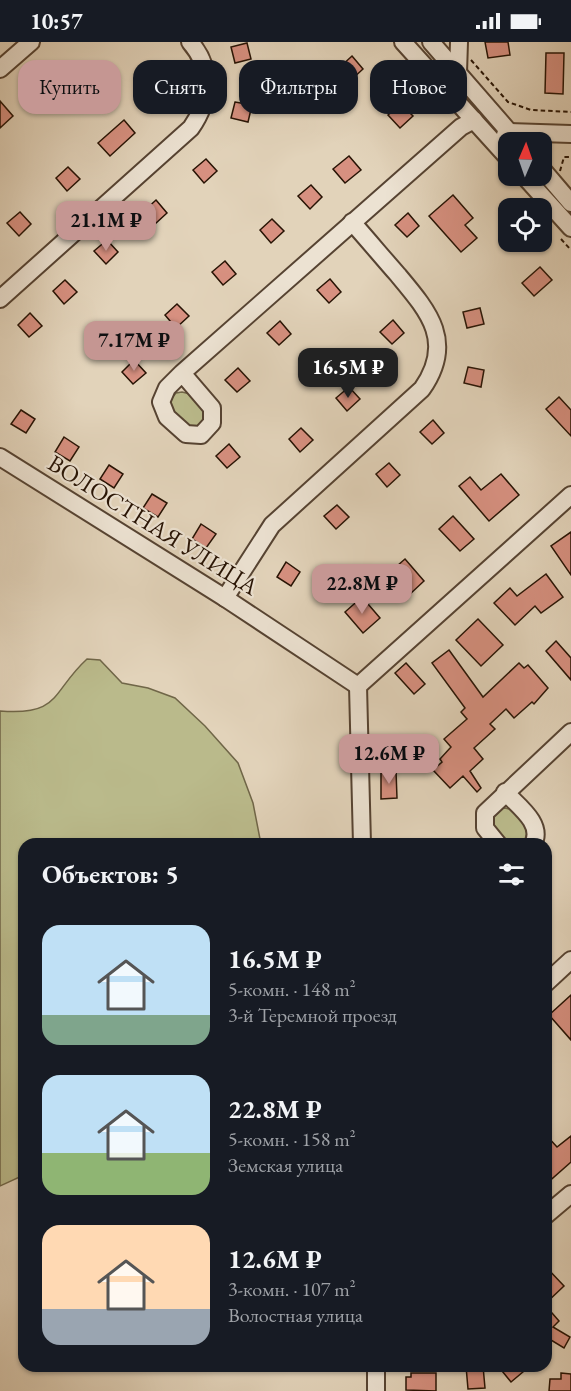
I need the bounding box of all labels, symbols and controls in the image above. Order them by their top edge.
text: 10:57 [30,7,83,36]
chip: Купить [18,60,121,114]
chip: Снять [133,60,227,114]
chip: Фильтры [239,60,358,114]
chip: Новое [370,60,467,114]
north arrow [498,132,552,186]
map controls [498,132,552,252]
button: locate [498,198,552,252]
pin: 21.1M ₽ [51,201,161,252]
text: 21.1M ₽ [70,207,142,233]
pin: 7.17M ₽ [79,321,189,372]
text: 7.17M ₽ [98,327,170,353]
pin: 16.5M ₽ [293,348,403,399]
text: 16.5M ₽ [312,354,384,380]
street label: ВОЛОСТНАЯ УЛИЦА [42,447,265,602]
pin: 22.8M ₽ [307,564,417,615]
text: 22.8M ₽ [326,570,398,596]
pin: 12.6M ₽ [334,734,444,785]
text: 12.6M ₽ [353,740,425,766]
text: Объектов: 5 [42,857,179,891]
icon: filters [495,858,528,891]
text: 16.5M ₽ [228,942,322,976]
icon: home [90,949,162,1021]
text: 5-комн. · 148 m² [228,976,356,1002]
text: 3-й Теремной проезд [228,1002,397,1028]
text: 22.8M ₽ [228,1092,322,1126]
icon: home [90,1099,162,1171]
text: 5-комн. · 158 m² [228,1126,356,1152]
text: Земская улица [228,1152,343,1178]
text: 12.6M ₽ [228,1242,322,1276]
icon: home [90,1249,162,1321]
text: 3-комн. · 107 m² [228,1276,356,1302]
text: Волостная улица [228,1302,363,1328]

